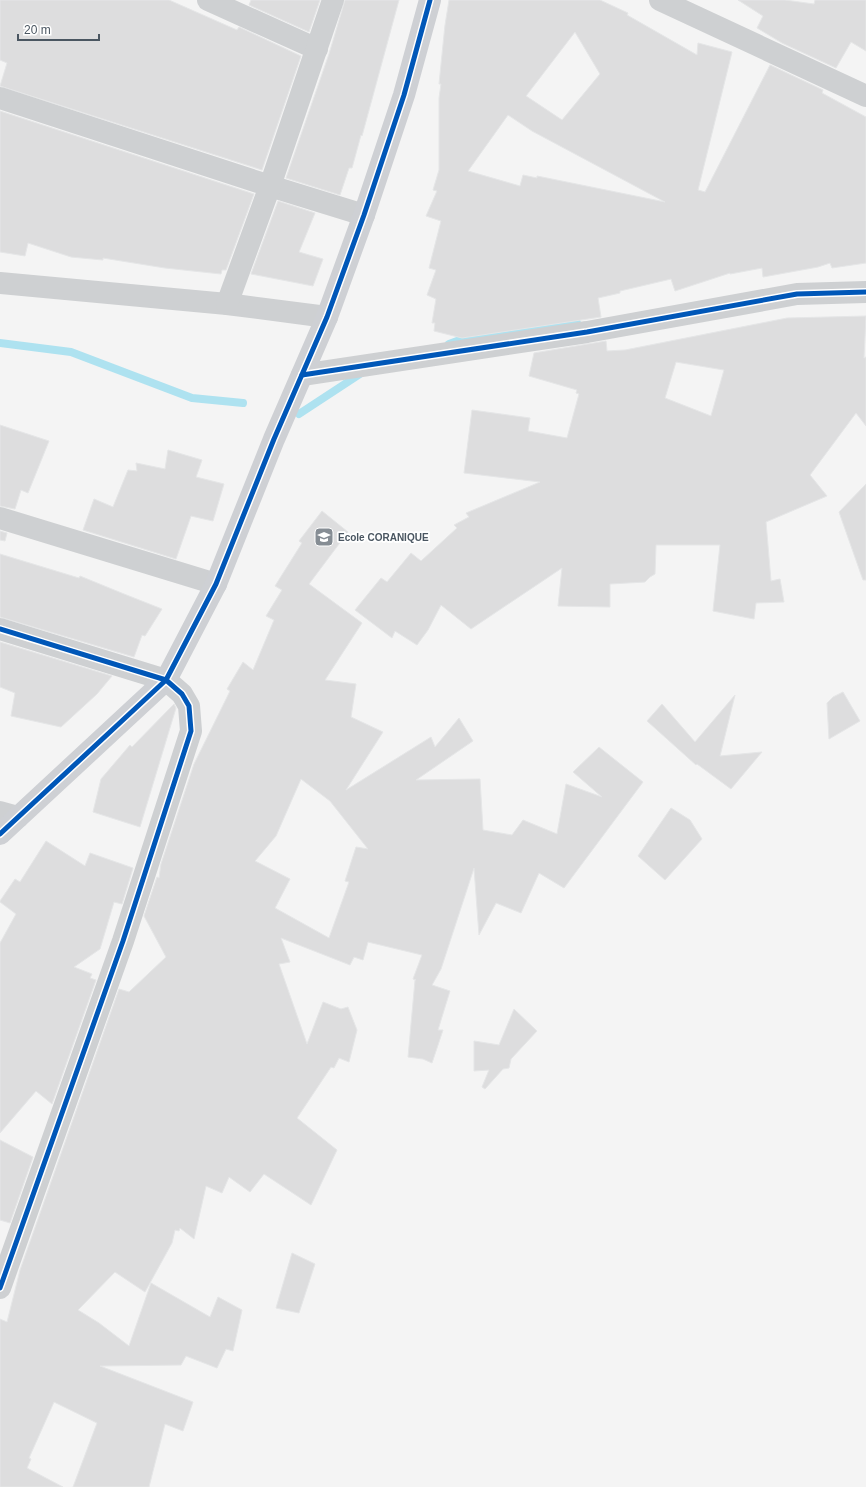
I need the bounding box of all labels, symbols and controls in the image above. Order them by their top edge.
scale bar [18,16,99,42]
text: 20 m [24,23,51,37]
school or university icon: Ecole CORANIQUE [313,526,335,548]
place label: Ecole CORANIQUE [338,532,429,543]

